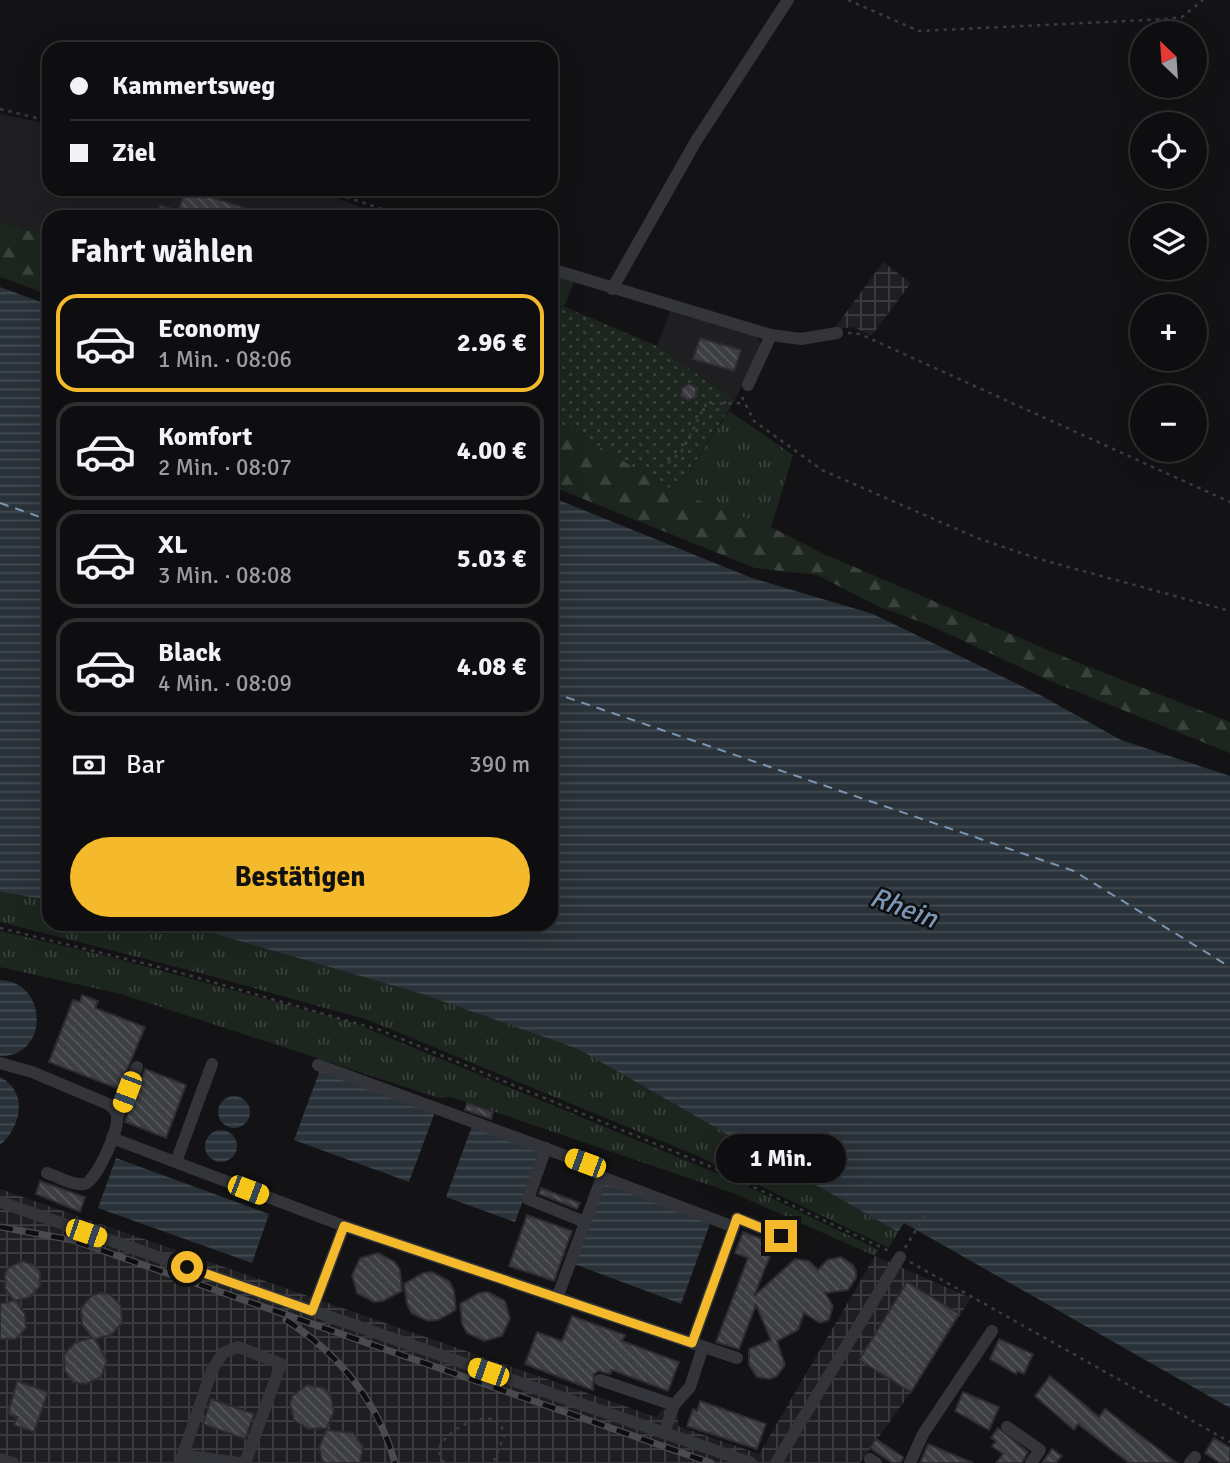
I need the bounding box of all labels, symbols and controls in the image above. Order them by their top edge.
north arrow [1130,21,1208,98]
map controls [1130,21,1207,462]
text: Kammertsweg [112,70,275,102]
button: locate [1130,112,1207,189]
text: Ziel [112,137,156,169]
button: layers [1130,203,1207,280]
text: Fahrt wählen [70,232,254,271]
button: + [1130,294,1207,371]
icon: car [74,312,137,375]
text: Economy [158,313,260,345]
text: 2.96 € [457,327,526,359]
text: 1 Min. · 08:06 [158,345,292,374]
button: − [1130,385,1207,462]
icon: car [74,420,137,483]
text: Komfort [158,421,252,453]
text: 4.00 € [457,435,526,467]
text: 2 Min. · 08:07 [158,453,292,482]
icon: car [74,528,137,591]
text: XL [158,529,188,561]
text: 5.03 € [457,543,526,575]
text: 3 Min. · 08:08 [158,561,292,590]
icon: car [74,636,137,699]
text: Black [158,637,221,669]
text: 4.08 € [457,651,526,683]
text: 4 Min. · 08:09 [158,669,292,698]
icon: cash [70,746,108,784]
text: Bar [126,749,164,781]
text: 390 m [469,750,530,779]
button: Bestätigen [70,837,530,917]
water label: Rhein [865,880,943,936]
car [110,1069,145,1115]
callout: 1 Min. [716,1134,846,1184]
text: 1 Min. [750,1144,812,1173]
car [562,1146,609,1180]
car [225,1173,272,1207]
car [63,1216,110,1250]
route end [765,1220,797,1252]
route start [171,1251,203,1283]
car [465,1355,512,1389]

